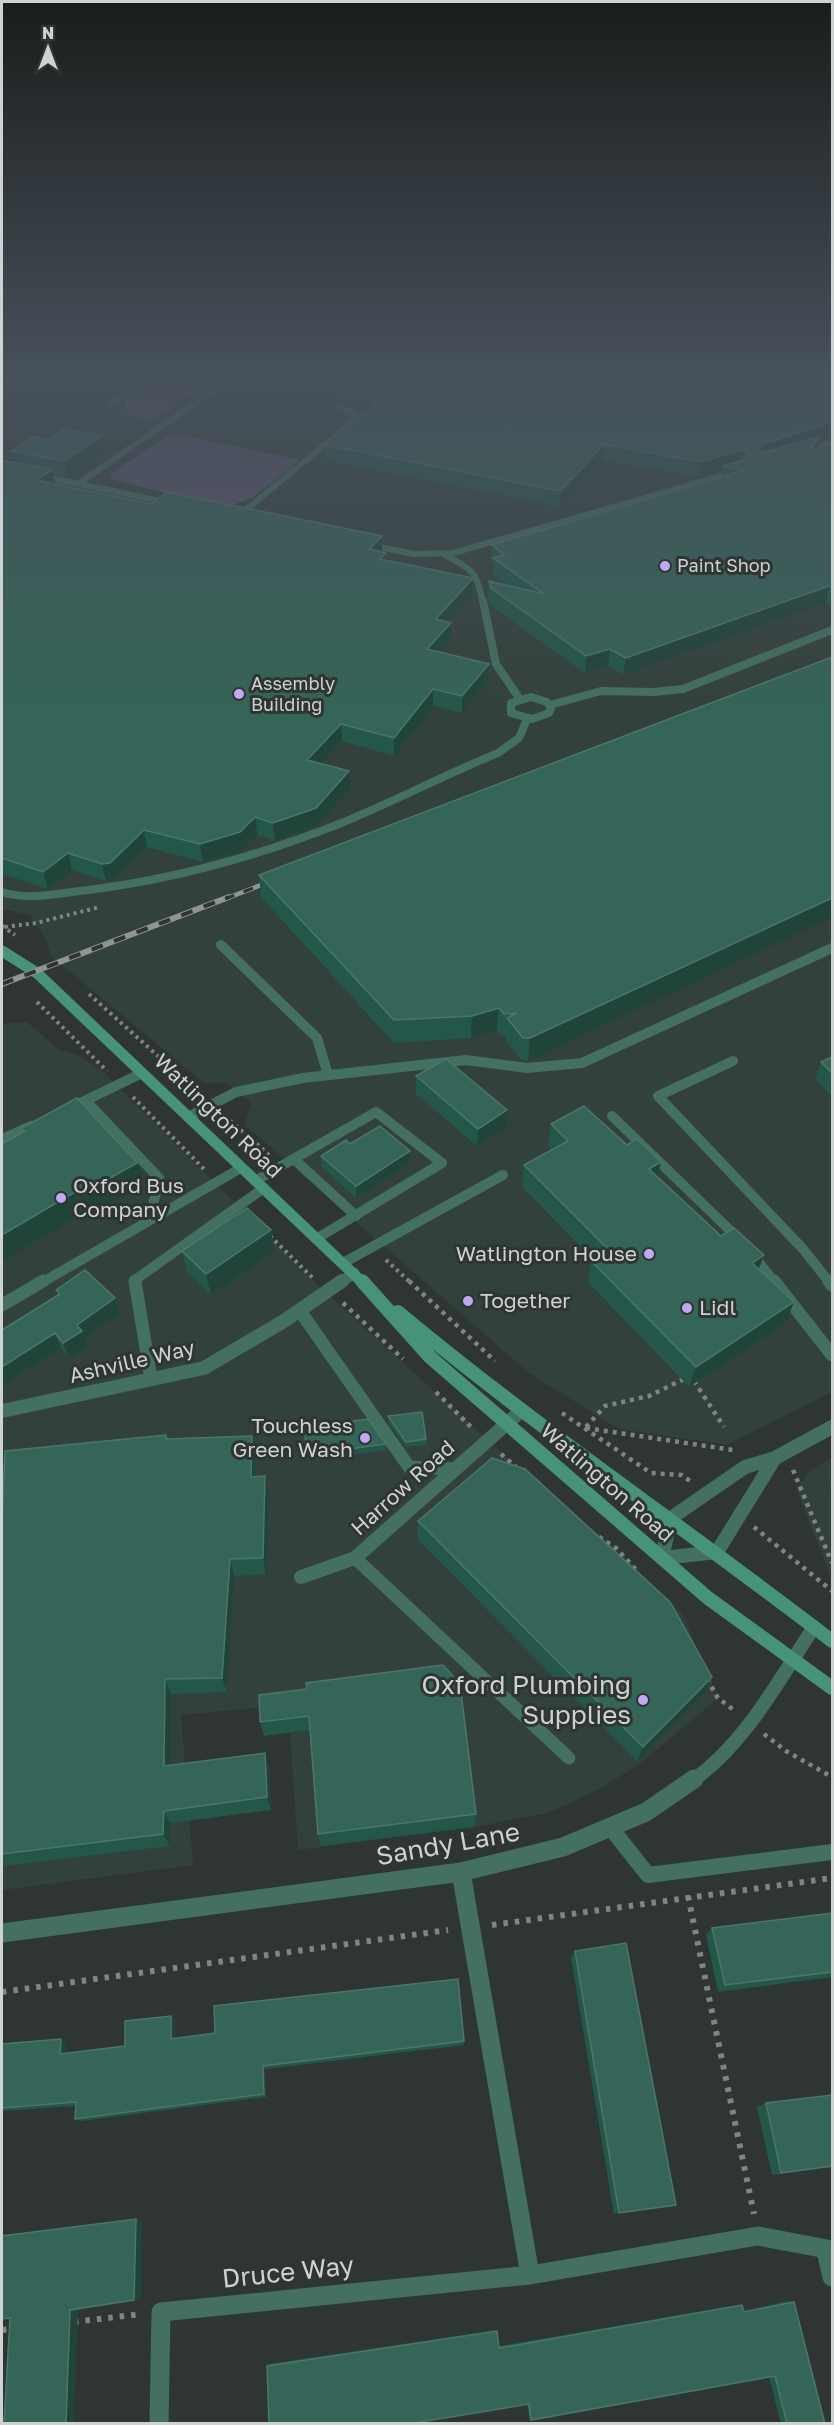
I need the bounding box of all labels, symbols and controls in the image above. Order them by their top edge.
north arrow [18,18,78,78]
text: N [42,23,54,43]
place label: Paint Shop [677,554,771,576]
marker: Paint Shop [658,559,672,573]
place label: Assembly Building [251,672,335,715]
marker: Assembly Building [232,687,246,701]
street label: Watlington Road [149,1048,288,1183]
place label: Oxford Bus Company [73,1172,184,1222]
marker: Oxford Bus Company [54,1191,68,1205]
place label: Watlington House [456,1240,637,1266]
marker: Watlington House [642,1247,656,1261]
place label: Together [480,1287,571,1313]
marker: Together [461,1294,475,1308]
place label: Lidl [699,1294,736,1320]
marker: Lidl [680,1301,694,1315]
street label: Ashville Way [66,1334,197,1388]
place label: Touchless Green Wash [232,1412,353,1462]
street label: Watlington Road [536,1417,680,1547]
marker: Touchless Green Wash [358,1431,372,1445]
street label: Harrow Road [345,1434,459,1540]
place label: Oxford Plumbing Supplies [421,1669,631,1730]
marker: Oxford Plumbing Supplies [636,1693,650,1707]
street label: Sandy Lane [374,1816,522,1871]
street label: Druce Way [220,2249,356,2294]

